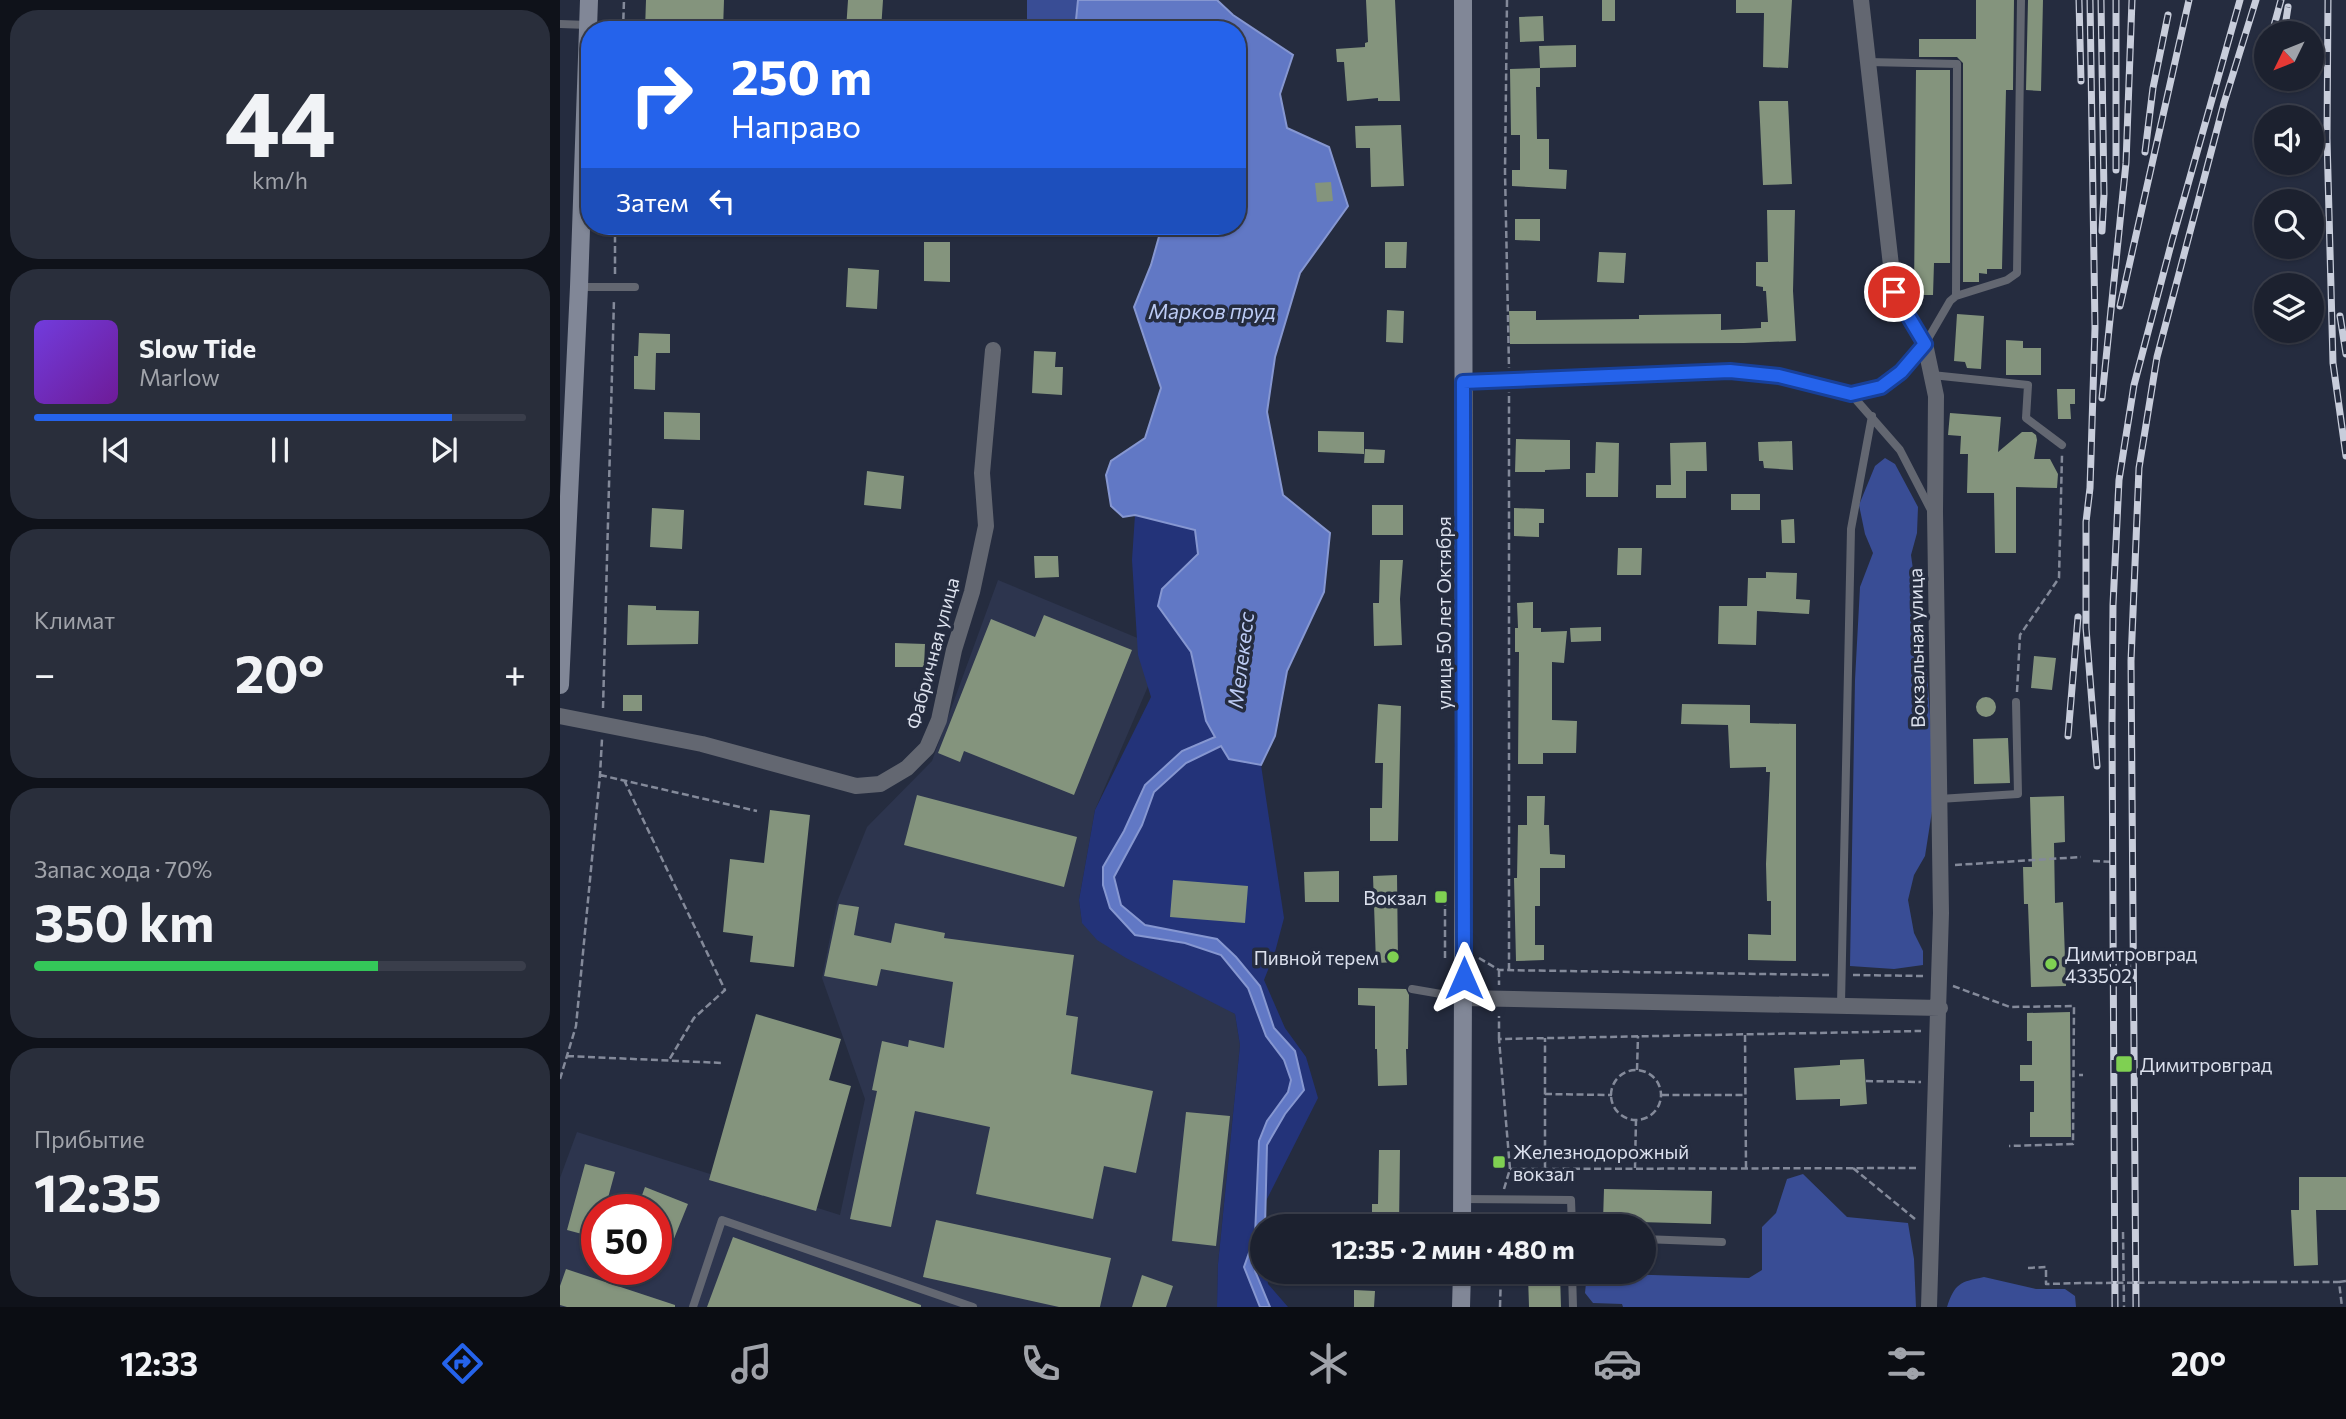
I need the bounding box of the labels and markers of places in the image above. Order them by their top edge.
pin [1864,262,1924,322]
place label: Вокзал [1363,886,1427,909]
marker: Вокзал [1433,889,1449,905]
place label: Димитровград 433502 [2065,942,2197,987]
place label: Пивной терем [1254,946,1379,969]
marker: Пивной терем [1385,949,1401,965]
marker: Димитровград 433502 [2043,956,2059,972]
place label: Димитровград [2140,1053,2272,1076]
marker: Димитровград [2114,1054,2134,1074]
place label: Железнодорожный вокзал [1513,1140,1689,1185]
marker: Железнодорожный вокзал [1491,1154,1507,1170]

